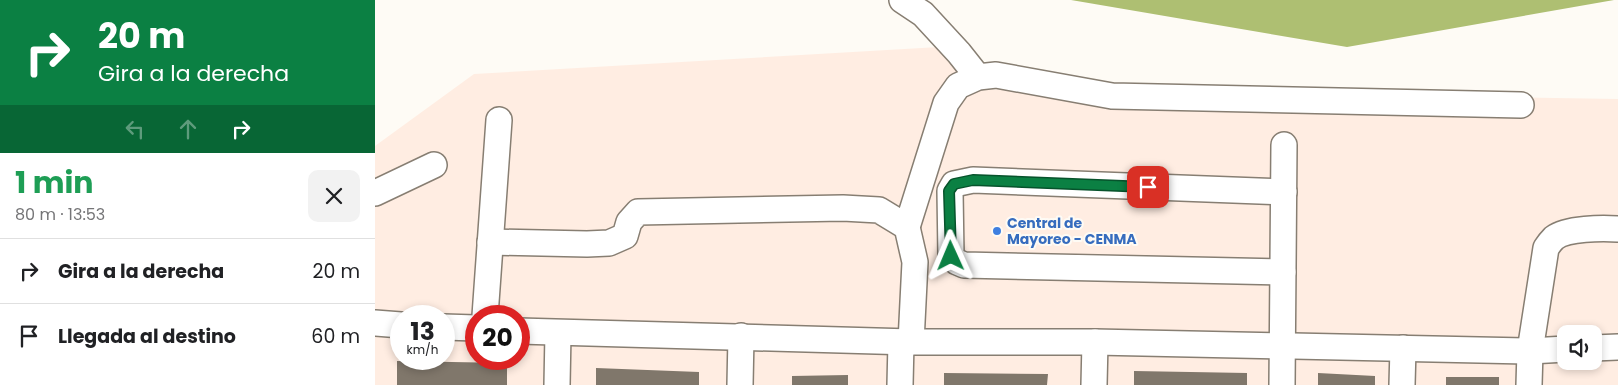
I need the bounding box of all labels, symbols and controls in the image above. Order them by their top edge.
text: 20 m [98,11,185,60]
icon: right [15,20,80,85]
text: Gira a la derecha [98,58,289,89]
icon: left [121,115,149,143]
icon: ahead [174,115,202,143]
icon: right [227,115,255,143]
text: 1 min [15,161,93,204]
pin [1127,166,1169,208]
button: close [308,170,360,222]
icon: arrive [1134,173,1162,201]
text: 80 m · 13:53 [15,203,105,226]
place label: Central de Mayoreo - CENMA [1007,213,1137,249]
marker: Central de Mayoreo - CENMA [991,225,1003,237]
position arrow [924,229,976,281]
icon: right [15,257,43,285]
text: Gira a la derecha [58,258,224,285]
text: 20 m [312,258,360,285]
speed limit sign: 20 [465,305,530,370]
text: 13 [410,314,435,349]
icon: arrive [15,322,43,350]
text: Llegada al destino [58,323,236,350]
text: 60 m [311,323,360,350]
map controls [1557,325,1602,370]
button: sound [1557,325,1602,370]
text: km/h [407,341,438,358]

